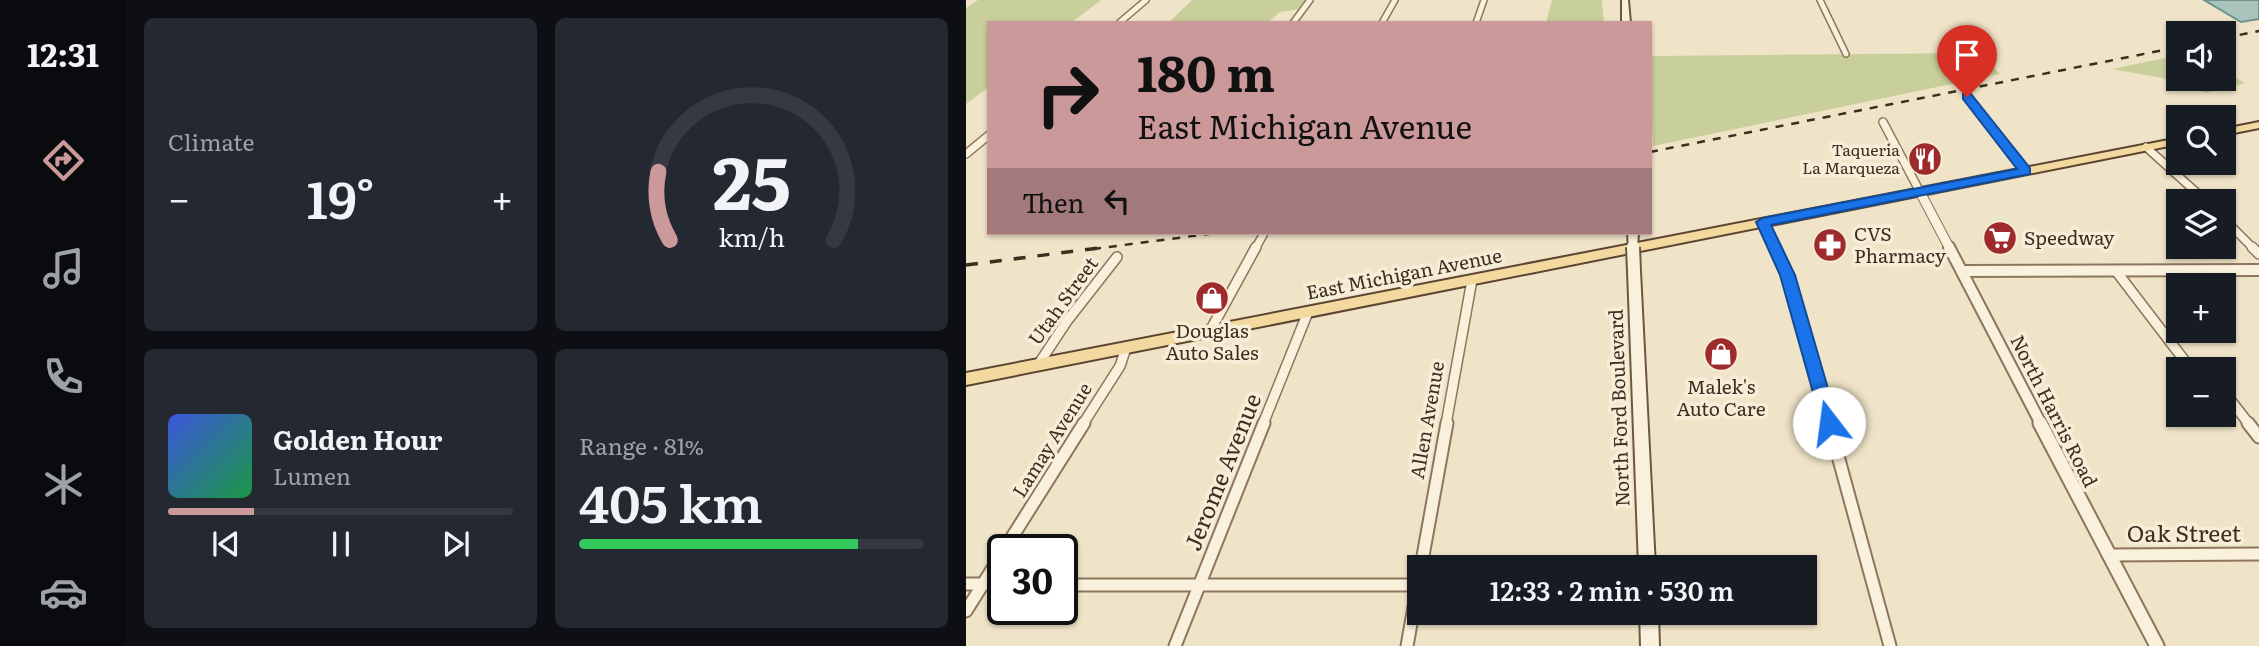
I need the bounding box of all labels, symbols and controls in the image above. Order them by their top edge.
map controls [2166,21,2236,427]
button: sound [2166,21,2236,91]
pin [1937,25,1997,97]
text: 12:31 [27,29,99,77]
text: 180 m [1137,34,1275,107]
icon: arrive [1948,36,1986,74]
icon: right [1022,49,1113,140]
text: East Michigan Avenue [1137,101,1472,149]
button: search [2166,105,2236,175]
text: Climate [168,124,254,158]
text: 25 [712,125,791,233]
icon: directions [39,136,88,185]
place label: Taqueria La Marqueza [1802,137,1900,179]
restaurant icon: Taqueria La Marqueza [1906,140,1944,178]
text: 19° [307,158,374,235]
text: − [168,168,190,225]
text: + [491,168,513,225]
text: Then [1022,182,1084,221]
icon: left [1098,182,1136,220]
button: layers [2166,189,2236,259]
text: km/h [718,218,785,255]
place label: CVS Pharmacy [1854,219,1946,269]
supermarket icon: Speedway [1981,219,2019,257]
place label: Speedway [2024,223,2114,251]
pharmacy icon: CVS Pharmacy [1811,226,1849,264]
street label: East Michigan Avenue [1303,240,1504,306]
icon: music [39,244,88,293]
street label: Utah Street [1021,250,1104,350]
button: + [2166,273,2236,343]
shop icon: Douglas Auto Sales [1193,279,1231,317]
street label: North Ford Boulevard [1601,308,1635,507]
place label: Douglas Auto Sales [1166,316,1259,366]
street label: North Harris Road [2004,329,2106,492]
shop icon: Malek's Auto Care [1702,335,1740,373]
icon: phone [39,352,88,401]
button: − [2166,357,2236,427]
street label: Allen Avenue [1402,359,1450,481]
place label: Malek's Auto Care [1676,372,1766,422]
street label: Lamay Avenue [1005,376,1098,503]
position arrow [1792,386,1866,460]
street label: Jerome Avenue [1174,387,1268,555]
text: Golden Hour [273,419,442,458]
text: Range · 81% [579,428,704,462]
text: Lumen [273,458,351,492]
icon: climate [39,460,88,509]
text: 405 km [579,462,763,539]
street label: Oak Street [2127,515,2242,549]
icon: previous [207,525,245,563]
icon: pause [322,525,360,563]
icon: next [437,525,475,563]
speed limit sign: 30 [987,534,1078,625]
icon: car [39,568,88,617]
text: 12:33 · 2 min · 530 m [1490,570,1734,609]

